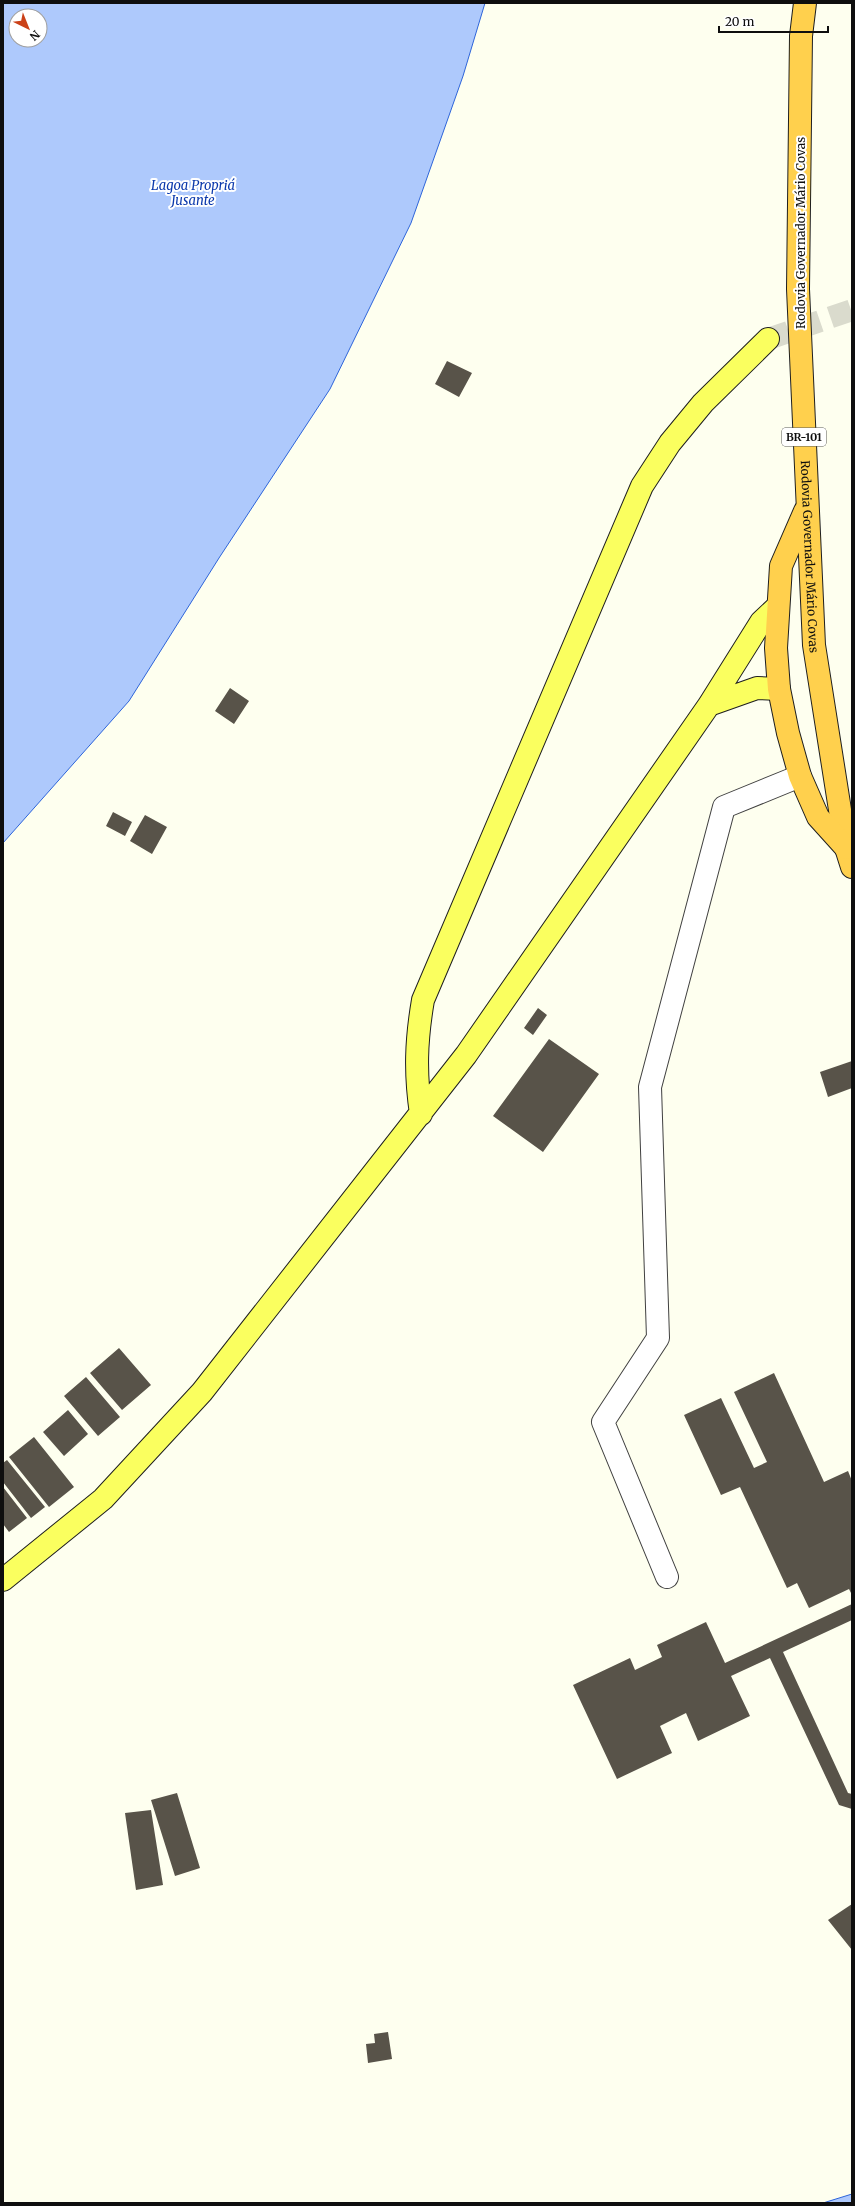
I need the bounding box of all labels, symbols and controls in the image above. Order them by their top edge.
north arrow [8,8,48,48]
scale bar [719,8,828,34]
text: 20 m [725,14,754,29]
text: N [27,27,43,44]
street label: Rodovia Governador Mário Covas [793,137,808,329]
water label: Lagoa Propriá Jusante [151,177,236,209]
road number: BR-101 [782,428,826,446]
street label: Rodovia Governador Mário Covas [798,460,823,654]

